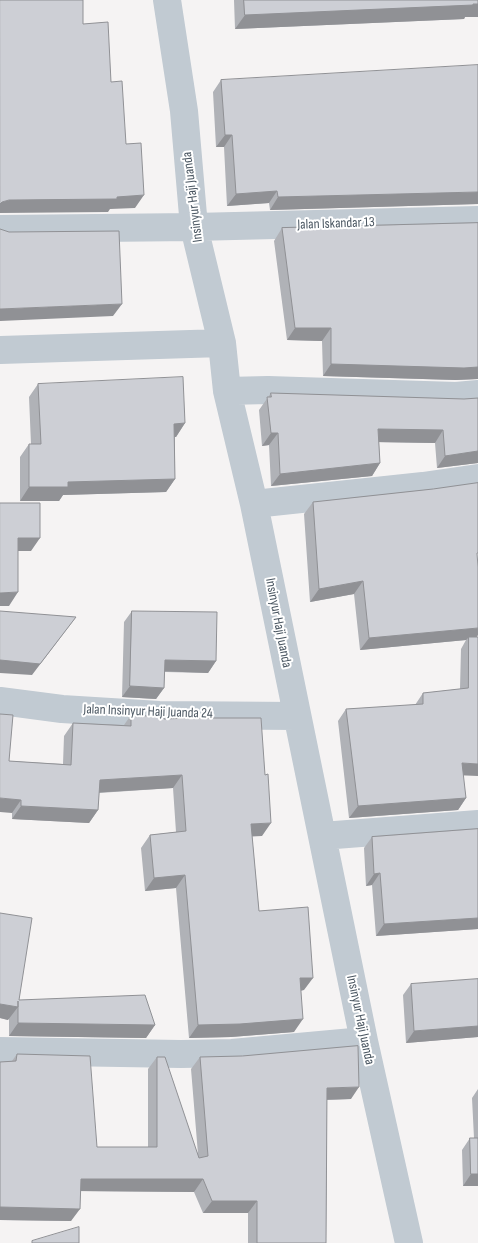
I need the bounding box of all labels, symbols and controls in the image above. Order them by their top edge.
street label: Insinyur Haji Juanda [179,151,207,243]
street label: Jalan Iskandar 13 [297,214,375,234]
street label: Insinyur Haji Juanda [261,577,295,669]
street label: Jalan Insinyur Haji Juanda 24 [83,701,213,723]
street label: Insinyur Haji Juanda [342,974,378,1066]

